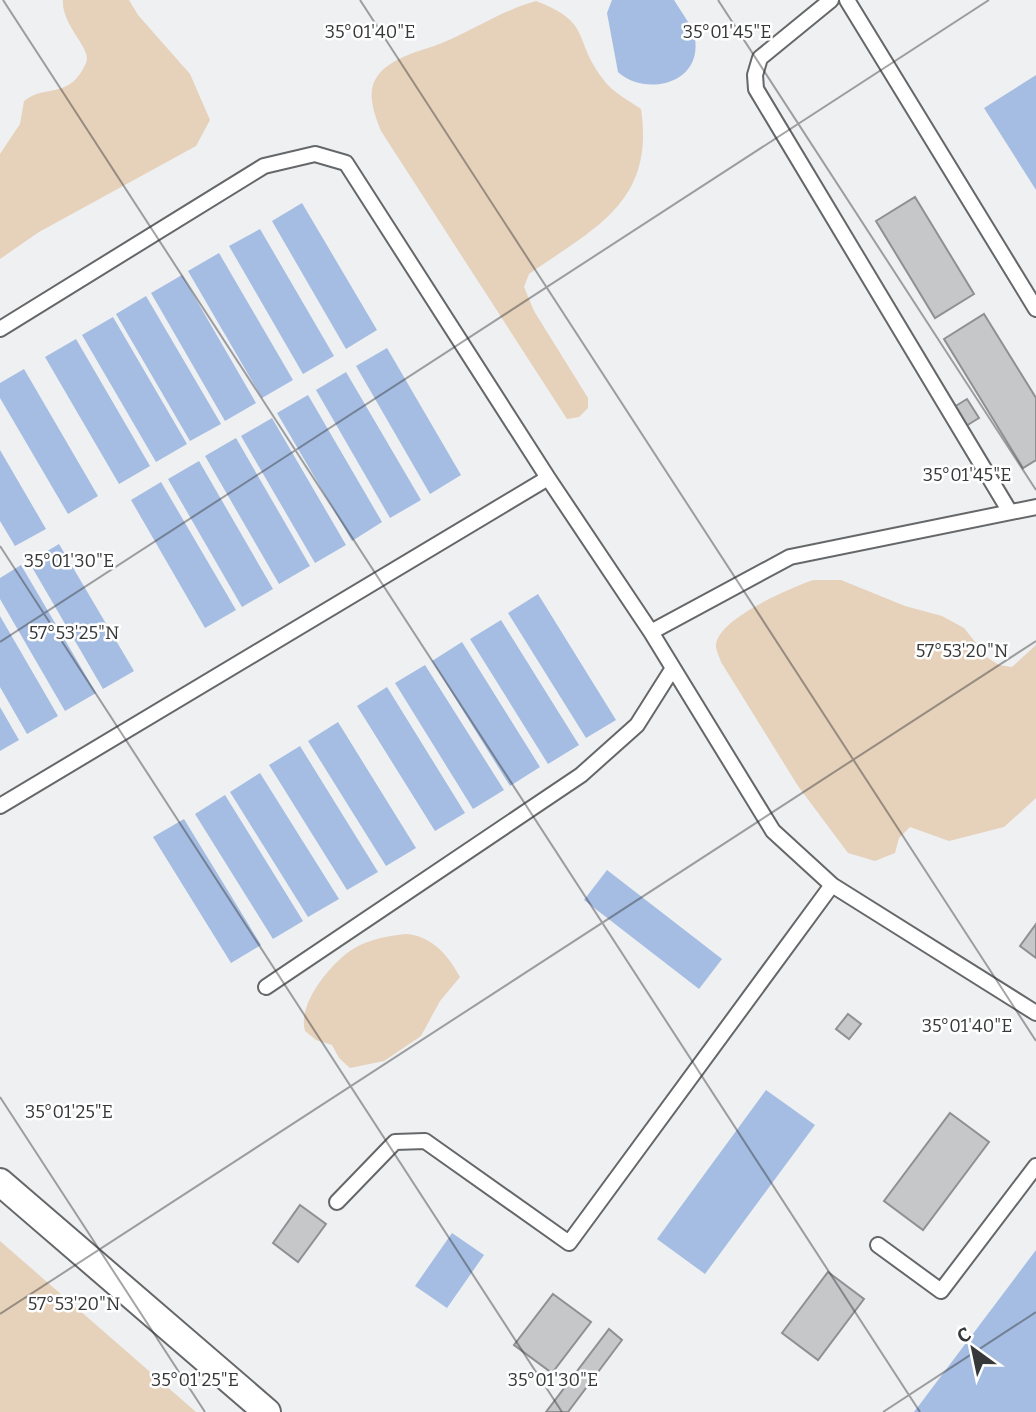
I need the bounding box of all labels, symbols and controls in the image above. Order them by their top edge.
text: 35°01'40"E [325,21,415,43]
text: 35°01'45"E [683,21,771,43]
text: 35°01'45"E [923,464,1011,486]
text: 35°01'30"E [24,550,114,572]
text: 57°53'25"N [29,622,119,644]
text: 57°53'20"N [916,640,1008,662]
text: 35°01'40"E [922,1015,1012,1037]
text: 35°01'25"E [25,1101,113,1123]
text: 57°53'20"N [28,1293,120,1315]
north arrow [938,1314,1008,1384]
text: С [953,1322,975,1348]
text: 35°01'25"E [151,1369,239,1391]
text: 35°01'30"E [508,1369,598,1391]

